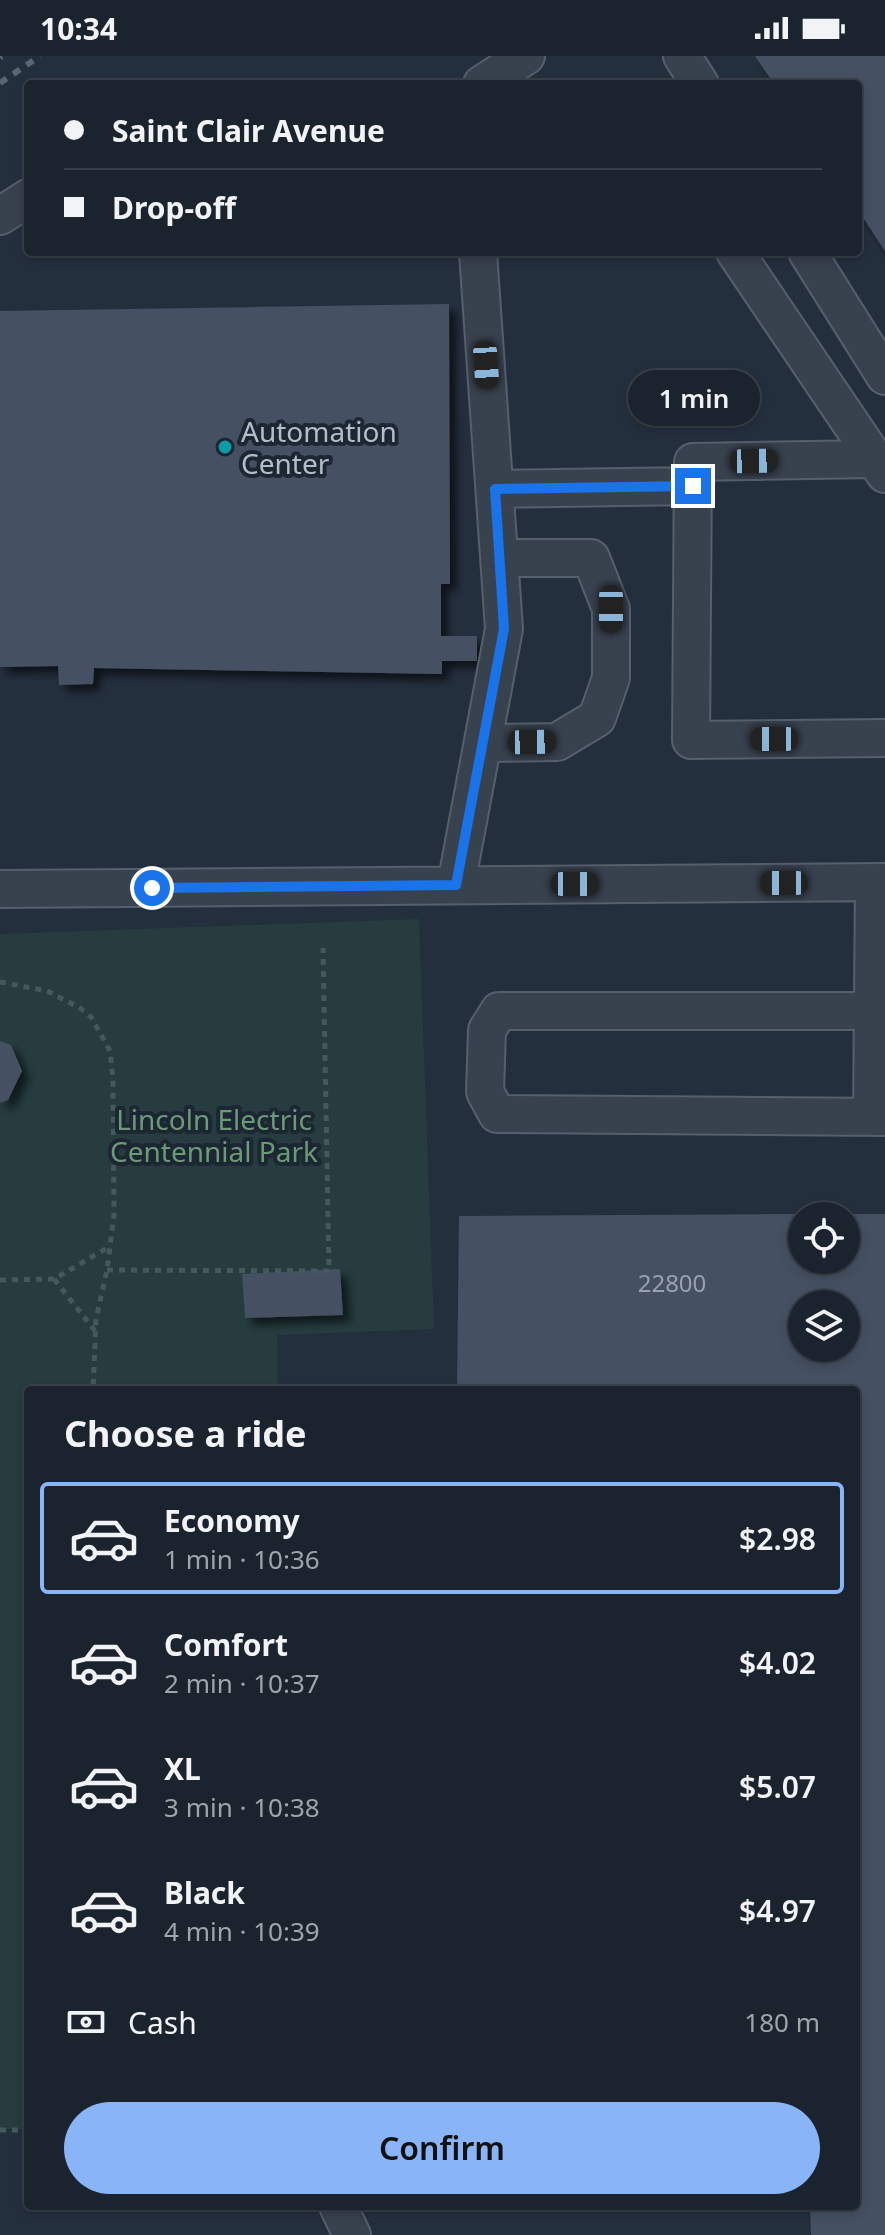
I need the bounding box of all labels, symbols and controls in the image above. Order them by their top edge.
text: 10:34 [40,8,117,49]
text: Saint Clair Avenue [112,110,385,151]
text: Drop-off [112,187,236,228]
car [472,340,500,390]
callout: 1 min [627,370,759,426]
text: 1 min [659,380,729,416]
place label: Automation Center [241,412,397,482]
marker: Automation Center [216,438,234,456]
car [730,449,778,473]
route end [675,468,711,504]
car [599,585,623,633]
car [750,727,798,751]
car [508,730,556,754]
route start [134,870,170,906]
car [760,871,808,895]
car [551,872,599,896]
park label: Lincoln Electric Centennial Park [110,1100,318,1170]
map controls [788,1202,860,1362]
button: locate [788,1202,860,1274]
house number: 22800 [638,1266,706,1299]
button: layers [788,1290,860,1362]
text: Choose a ride [64,1409,306,1458]
text: Economy [164,1500,300,1541]
icon: car [68,1502,140,1574]
text: $2.98 [739,1518,816,1559]
text: 1 min · 10:36 [164,1541,320,1577]
text: Comfort [164,1624,288,1665]
icon: car [68,1626,140,1698]
text: $4.02 [739,1642,816,1683]
text: 2 min · 10:37 [164,1665,320,1701]
text: XL [164,1748,201,1789]
icon: car [68,1750,140,1822]
text: $5.07 [739,1766,816,1807]
text: 3 min · 10:38 [164,1789,320,1825]
text: Black [164,1872,245,1913]
icon: car [68,1874,140,1946]
text: $4.97 [739,1890,816,1931]
text: 4 min · 10:39 [164,1913,320,1949]
icon: cash [64,2000,108,2044]
text: Cash [128,2002,197,2043]
text: 180 m [744,2004,820,2040]
button: Confirm [64,2102,820,2194]

